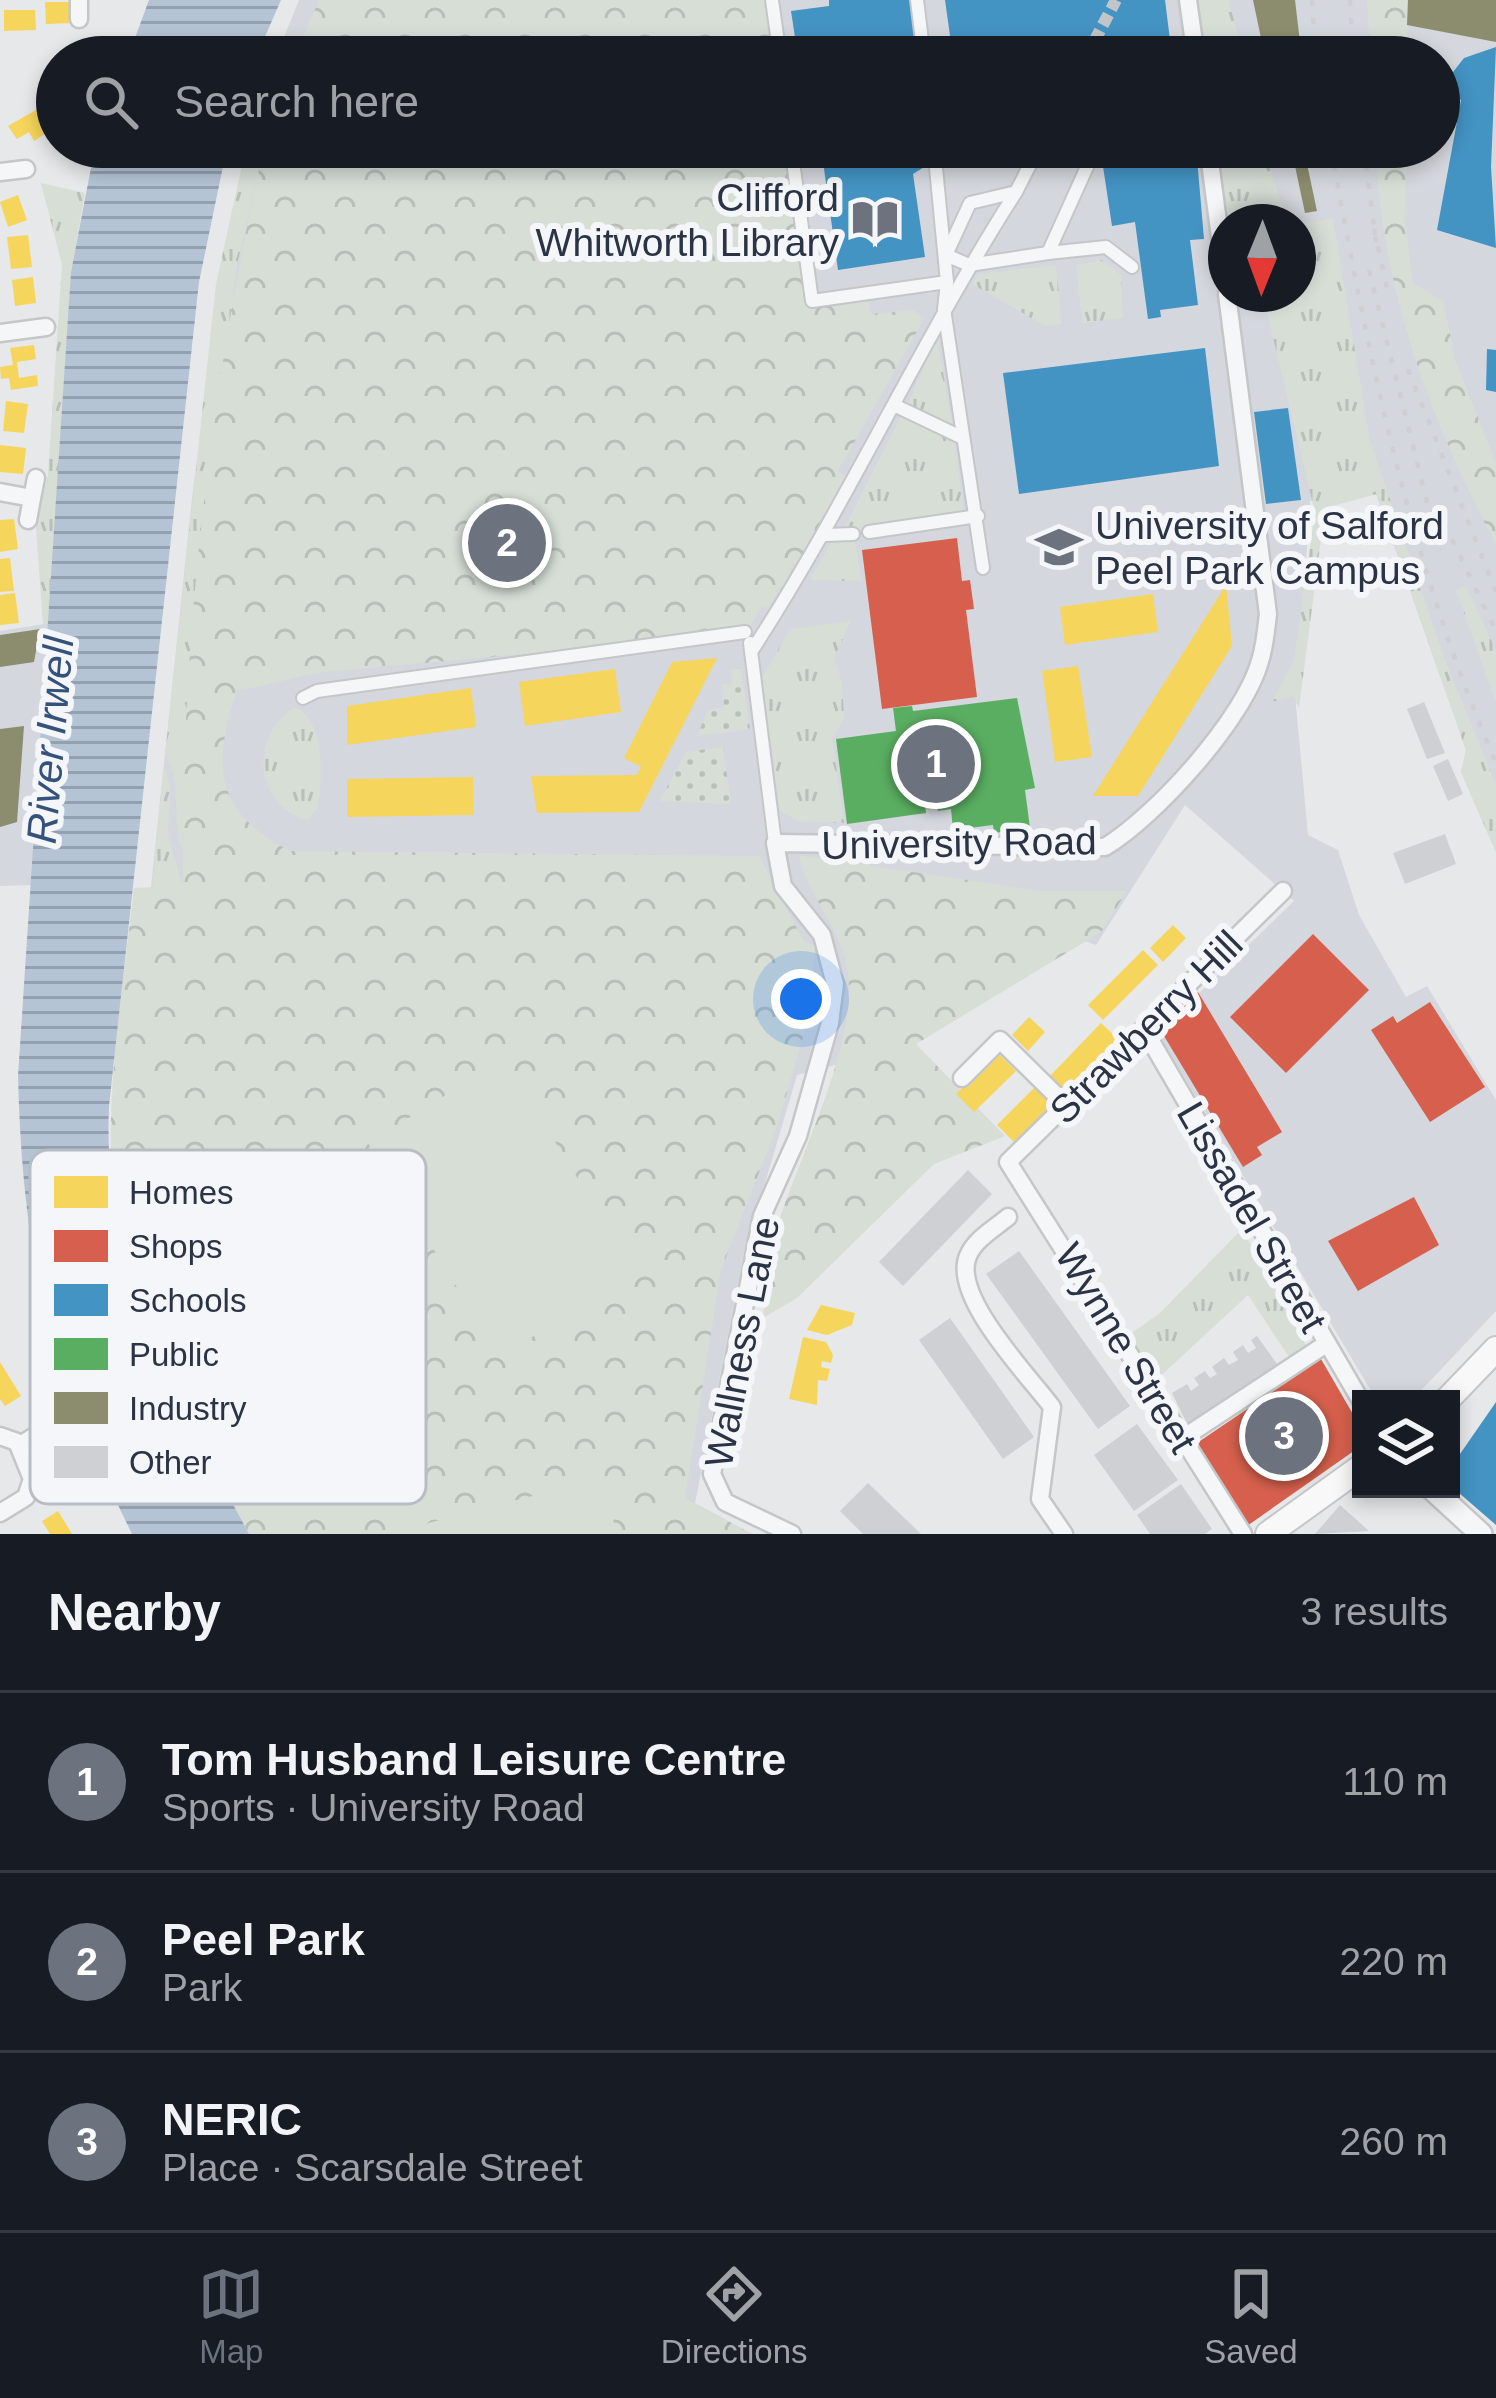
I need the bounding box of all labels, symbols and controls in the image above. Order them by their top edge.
search box [36,36,1460,168]
icon: search [78,69,144,135]
text: Search here [174,76,419,127]
place label: Clifford Whitworth Library [536,176,839,264]
library icon: Clifford Whitworth Library [850,194,900,244]
north arrow [1208,204,1316,312]
pin: 2 [468,498,546,588]
place label: University of Salford Peel Park Campus [1095,504,1444,592]
school or university icon: University of Salford Peel Park Campus [1034,522,1084,572]
water label: River Irwell [18,633,83,845]
pin: 1 [897,719,975,809]
street label: University Road [821,819,1097,867]
street label: Strawberry Hill [1041,922,1251,1132]
your location [771,969,831,1029]
street label: Lissadel Street [1169,1095,1335,1340]
legend [30,1150,426,1504]
text: Homes [129,1174,234,1211]
street label: Wallness Lane [697,1213,787,1471]
text: Shops [129,1228,223,1265]
street label: Wynne Street [1047,1236,1205,1460]
text: Schools [129,1282,246,1319]
text: Public [129,1336,219,1373]
text: Industry [129,1390,247,1427]
map controls [1352,1390,1460,1498]
button: layers [1352,1390,1460,1498]
pin: 3 [1245,1391,1323,1481]
text: Other [129,1444,212,1481]
text: Nearby [48,1584,221,1641]
text: 3 results [1301,1590,1448,1633]
text: Tom Husband Leisure Centre [162,1734,786,1785]
text: 1 [76,1760,98,1803]
text: 110 m [1343,1760,1448,1803]
text: Sports · University Road [162,1786,585,1829]
text: Peel Park [162,1914,365,1965]
text: 2 [76,1940,98,1983]
text: 220 m [1340,1940,1448,1983]
text: Park [162,1966,242,2009]
text: NERIC [162,2094,302,2145]
text: 3 [76,2120,98,2163]
text: 260 m [1340,2120,1448,2163]
text: Place · Scarsdale Street [162,2146,583,2189]
tab: Map [198,2261,264,2371]
tab: Directions [661,2261,808,2371]
tab: Saved [1204,2261,1298,2371]

